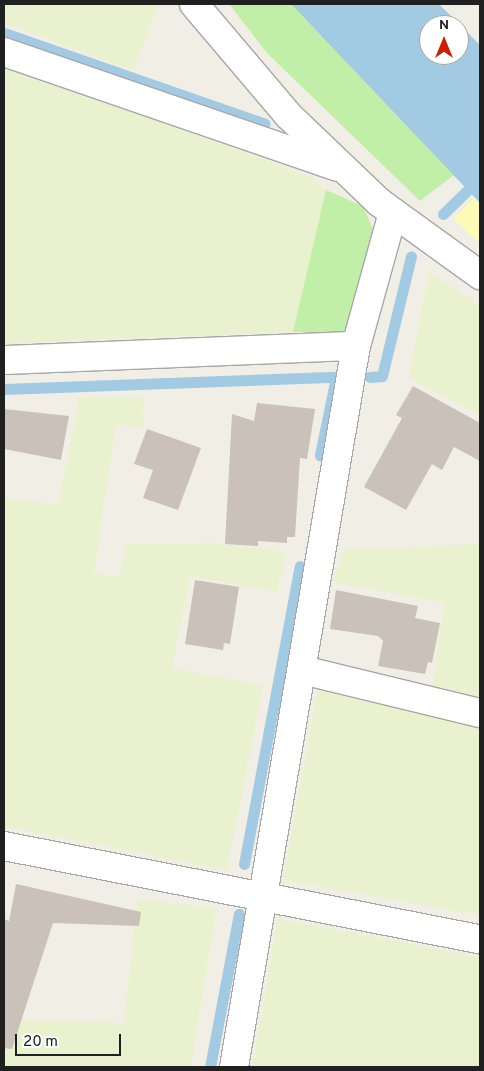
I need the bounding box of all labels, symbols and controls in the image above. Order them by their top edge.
north arrow [419,15,469,65]
text: N [439,17,449,34]
scale bar [18,1024,124,1056]
text: 20 m [23,1033,58,1052]

